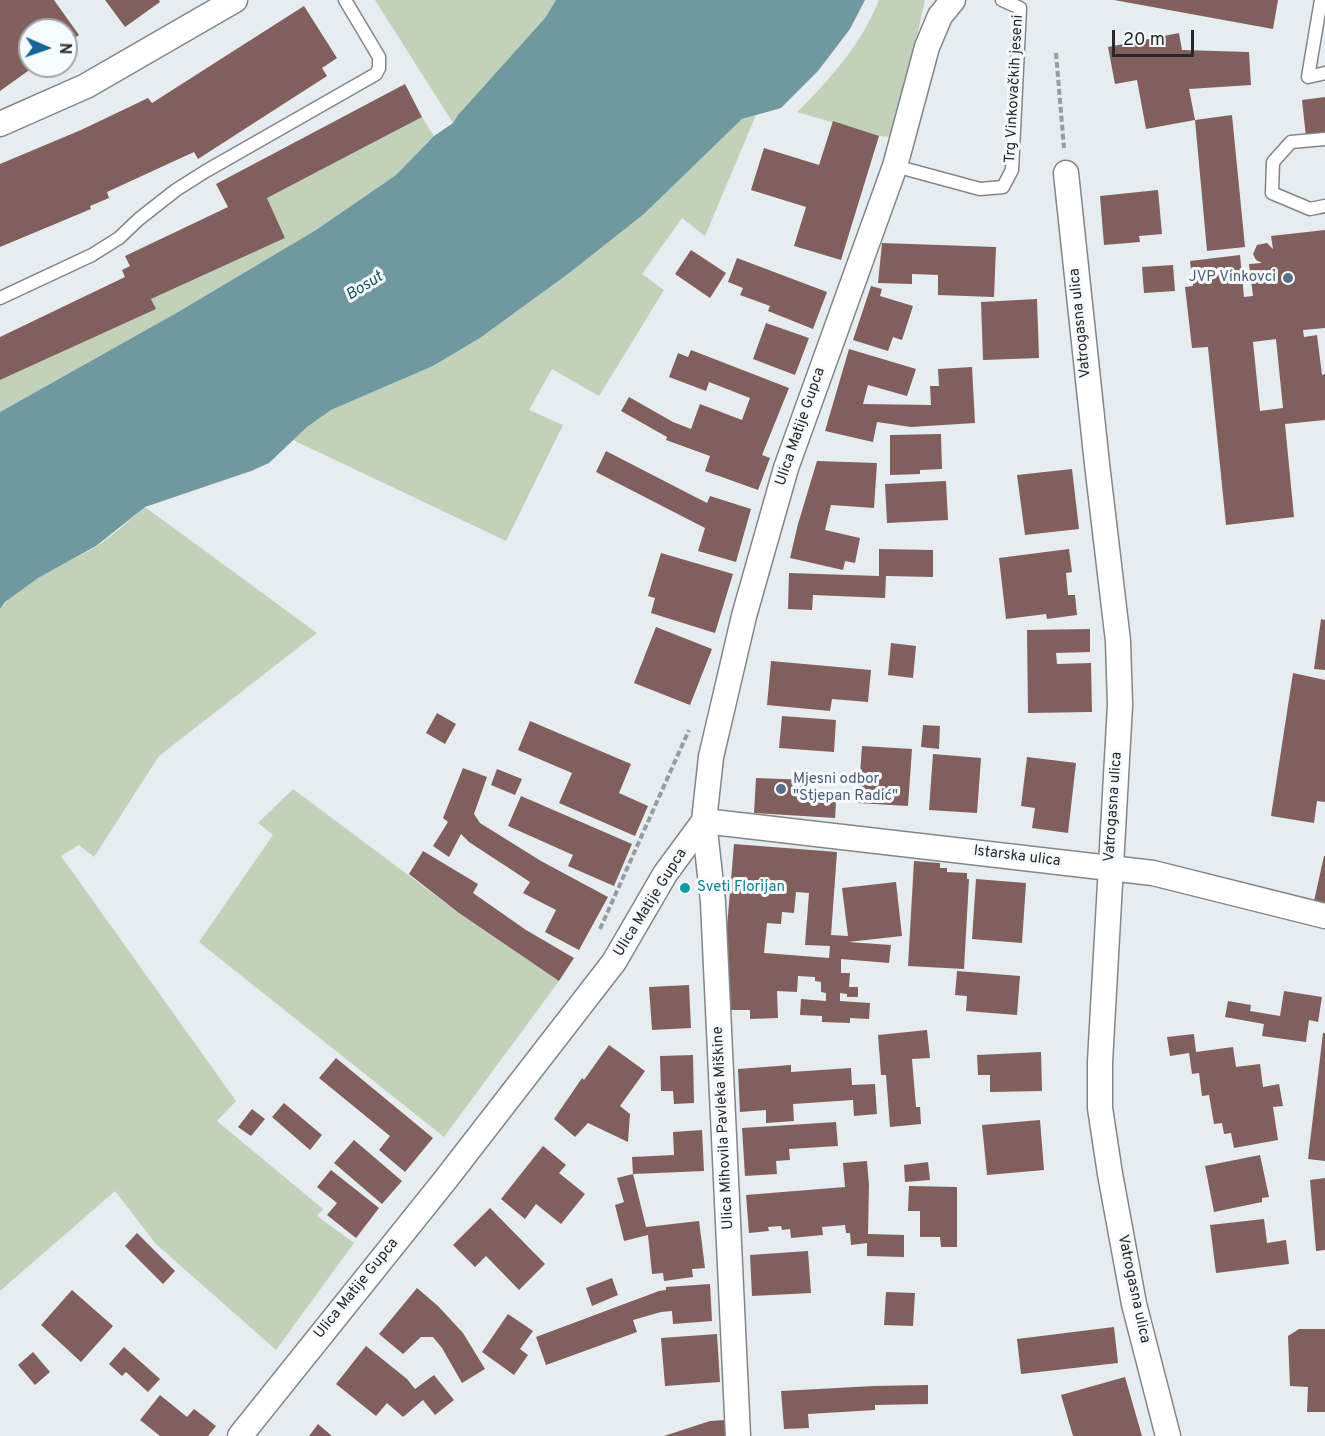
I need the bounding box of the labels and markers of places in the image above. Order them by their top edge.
place label: JVP Vinkovci [1189,269,1276,287]
marker: JVP Vinkovci [1281,271,1295,285]
place label: Mjesni odbor "Stjepan Radić" [793,771,898,806]
marker: Mjesni odbor "Stjepan Radić" [774,782,788,796]
place label: Sveti Florijan [697,879,785,897]
marker: Sveti Florijan [678,881,692,895]

